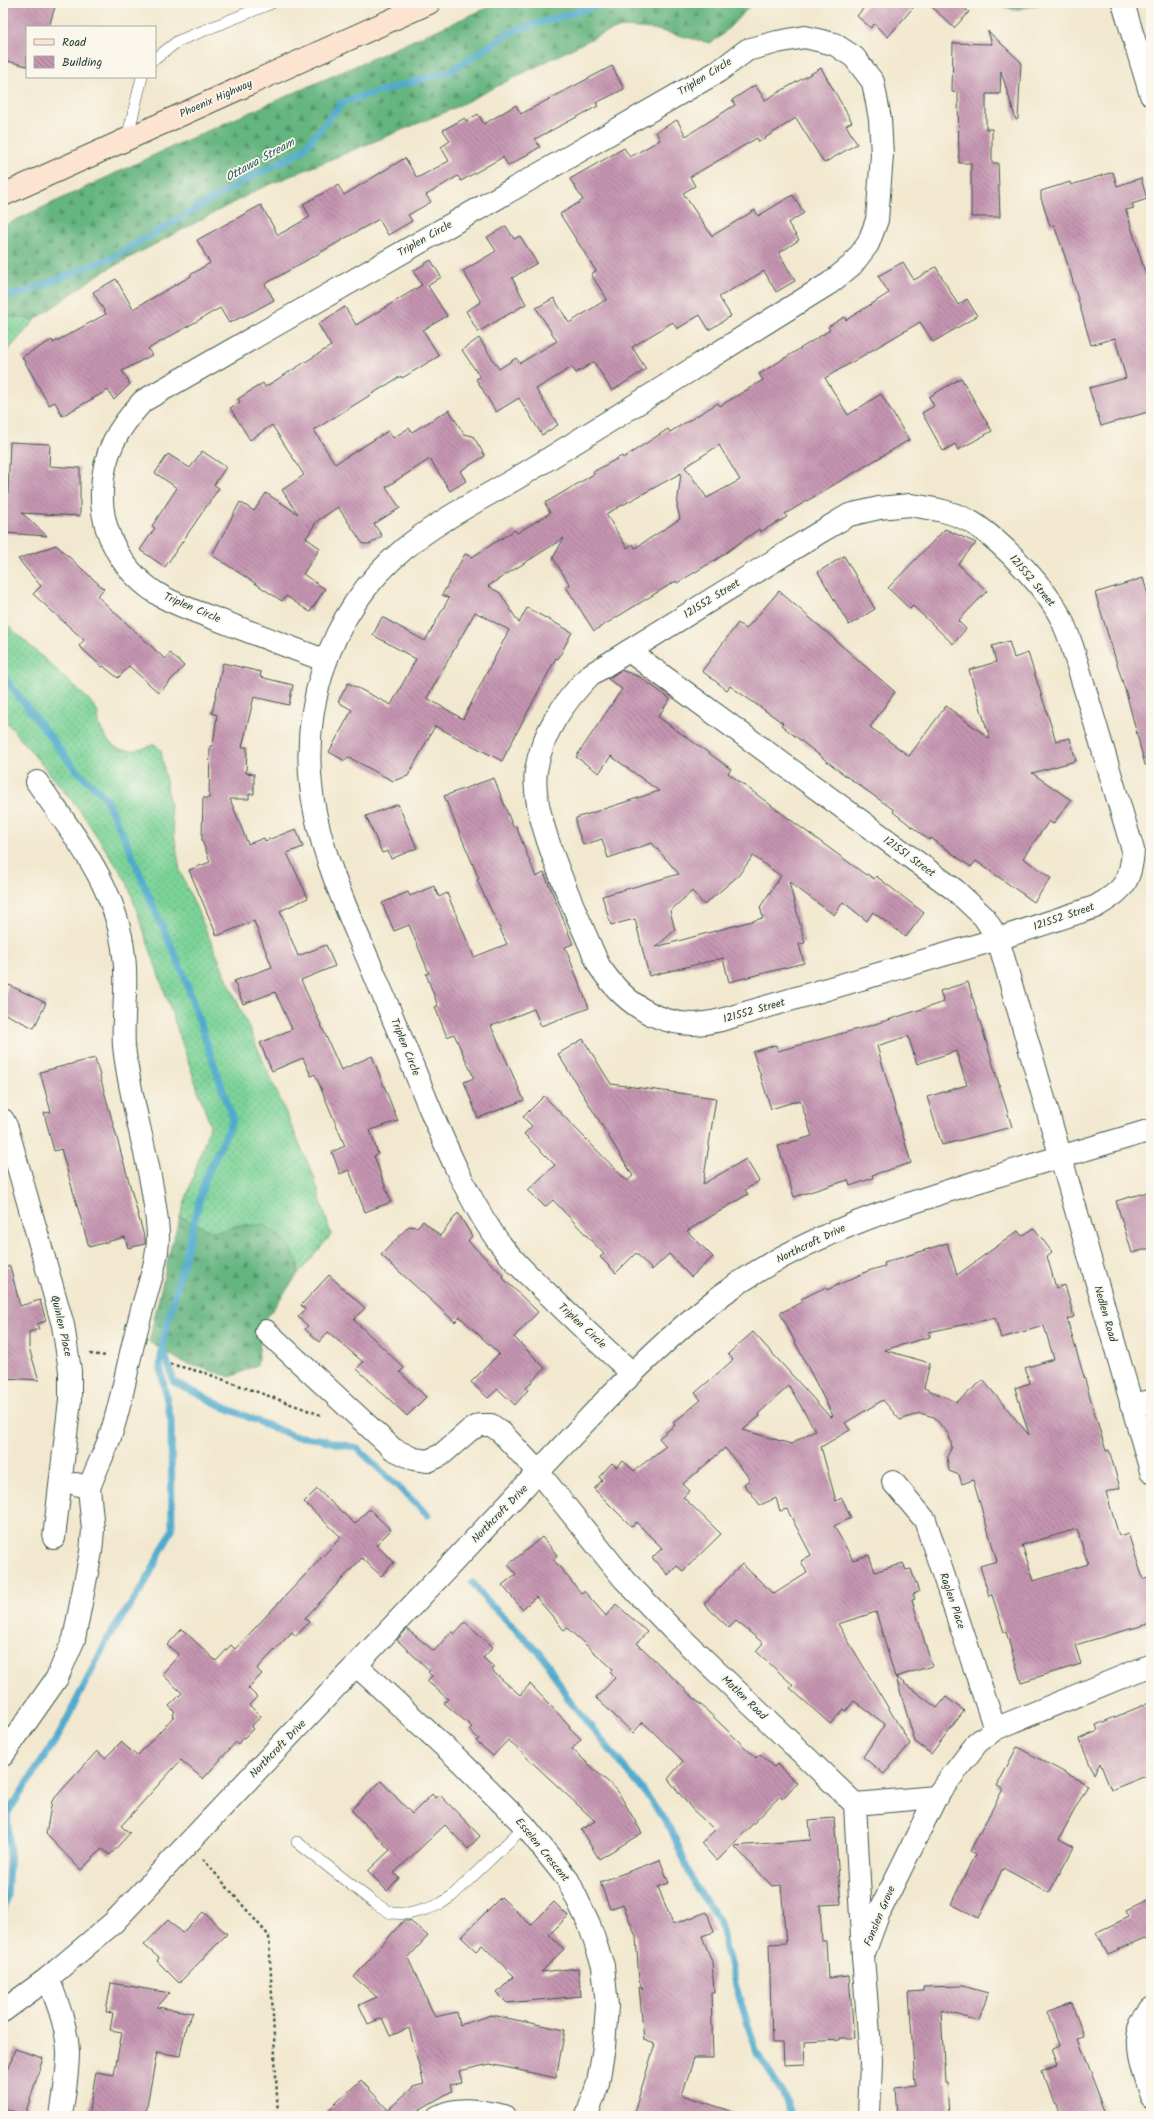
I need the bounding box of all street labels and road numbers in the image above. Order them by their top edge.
street label: Triplen Circle [674,53,736,101]
street label: Phoenix Highway [177,75,256,123]
street label: Triplen Circle [394,216,456,262]
street label: 121552 Street [1005,551,1060,612]
street label: 121552 Street [680,574,744,624]
street label: Triplen Circle [161,588,223,628]
street label: 121551 Street [879,832,940,883]
street label: 121552 Street [1031,898,1098,936]
street label: 121552 Street [721,993,788,1028]
street label: Triplen Circle [385,1015,425,1079]
street label: Northcroft Drive [773,1219,849,1269]
street label: Nedlen Road [1088,1284,1122,1345]
street label: Quinlen Place [45,1294,77,1358]
street label: Triplen Circle [554,1299,610,1353]
street label: Northcroft Drive [467,1481,533,1547]
street label: Raglen Place [934,1570,970,1632]
street label: Motlen Road [717,1671,771,1725]
street label: Northcroft Drive [245,1716,311,1782]
street label: Esselen Crescent [510,1814,574,1887]
street label: Fonslen Grove [859,1883,901,1949]

